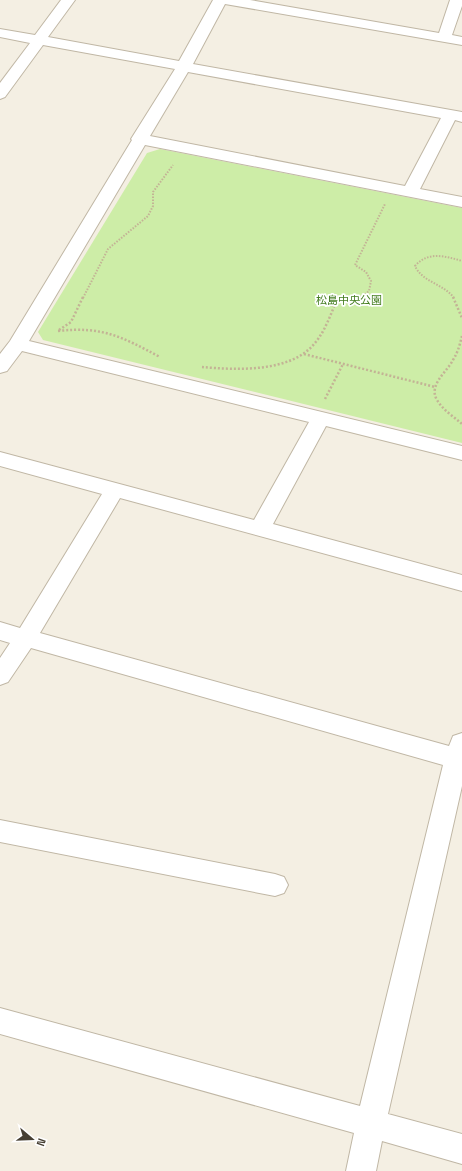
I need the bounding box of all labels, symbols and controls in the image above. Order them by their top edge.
park label: 松島中央公園 [316,293,382,307]
north arrow [12,1119,52,1159]
text: N [34,1136,49,1148]

